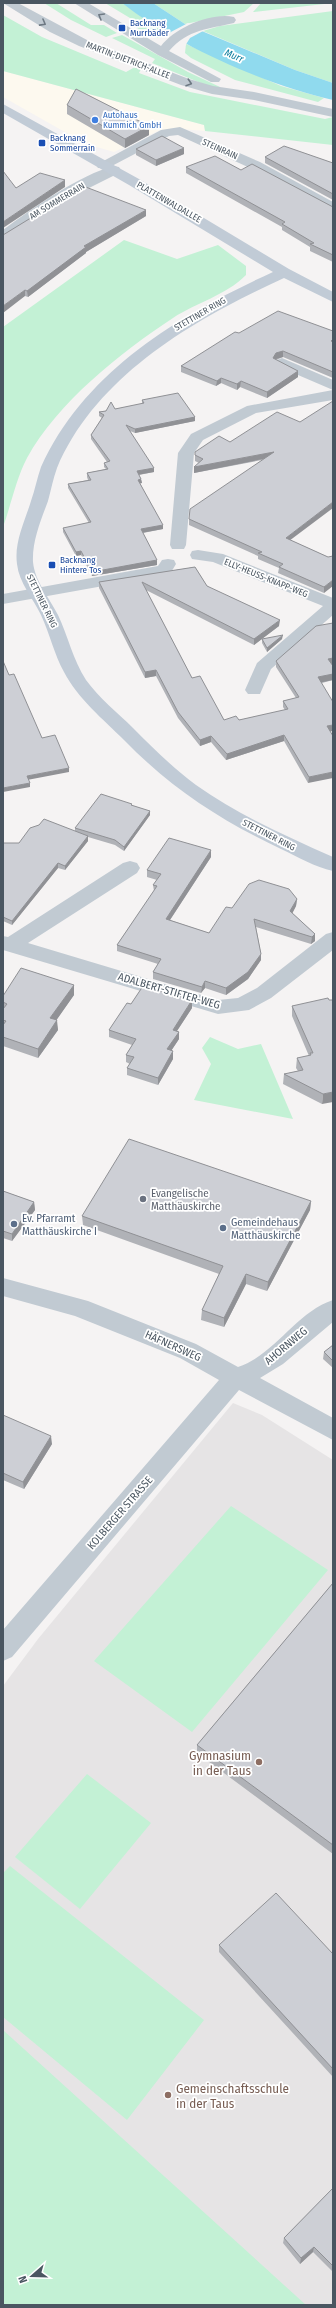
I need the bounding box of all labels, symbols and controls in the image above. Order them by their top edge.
one-way arrow [98,13,105,20]
one-way arrow [39,18,46,25]
place label: Backnang Murrbäder [130,18,170,38]
marker: Backnang Murrbäder [117,23,127,33]
street label: MARTIN-DIETRICH-ALLEE [85,39,171,81]
water label: Murr [223,47,246,65]
one-way arrow [185,78,192,87]
place label: Autohaus Kummich GmbH [103,110,162,130]
marker: Autohaus Kummich GmbH [90,115,100,125]
place label: Backnang Sommerrain [50,133,95,153]
street label: STEINRAIN [201,137,239,161]
marker: Backnang Sommerrain [37,138,47,148]
street label: PLATTENWALDALLEE [135,179,203,225]
street label: AM SOMMERRAIN [28,181,86,221]
street label: STETTINER RING [172,295,228,333]
place label: Backnang Hintere Tos [60,555,102,575]
street label: ELLY-HEUSS-KNAPP-WEG [223,557,309,599]
marker: Backnang Hintere Tos [47,560,57,570]
street label: STETTINER RING [25,573,59,629]
street label: STETTINER RING [241,817,297,853]
street label: ADALBERT-STIFTER-WEG [117,970,221,1012]
place label: Evangelische Matthäuskirche [151,1187,220,1213]
marker: Evangelische Matthäuskirche [138,1194,148,1204]
place label: Ev. Pfarramt Matthäuskirche I [22,1212,97,1238]
place label: Gemeindehaus Matthäuskirche [231,1216,300,1242]
marker: Ev. Pfarramt Matthäuskirche I [9,1219,19,1229]
marker: Gemeindehaus Matthäuskirche [218,1223,228,1233]
street label: AHORNWEG [262,1324,310,1368]
street label: HÄFNERSWEG [143,1328,203,1364]
street label: KOLBERGER STRASSE [85,1474,155,1552]
place label: Gymnasium in der Taus [189,1748,251,1778]
marker: Gymnasium in der Taus [254,1757,264,1767]
place label: Gemeinschaftsschule in der Taus [176,2081,289,2111]
marker: Gemeinschaftsschule in der Taus [163,2090,173,2100]
north arrow [12,2256,52,2296]
text: N [16,2274,30,2285]

